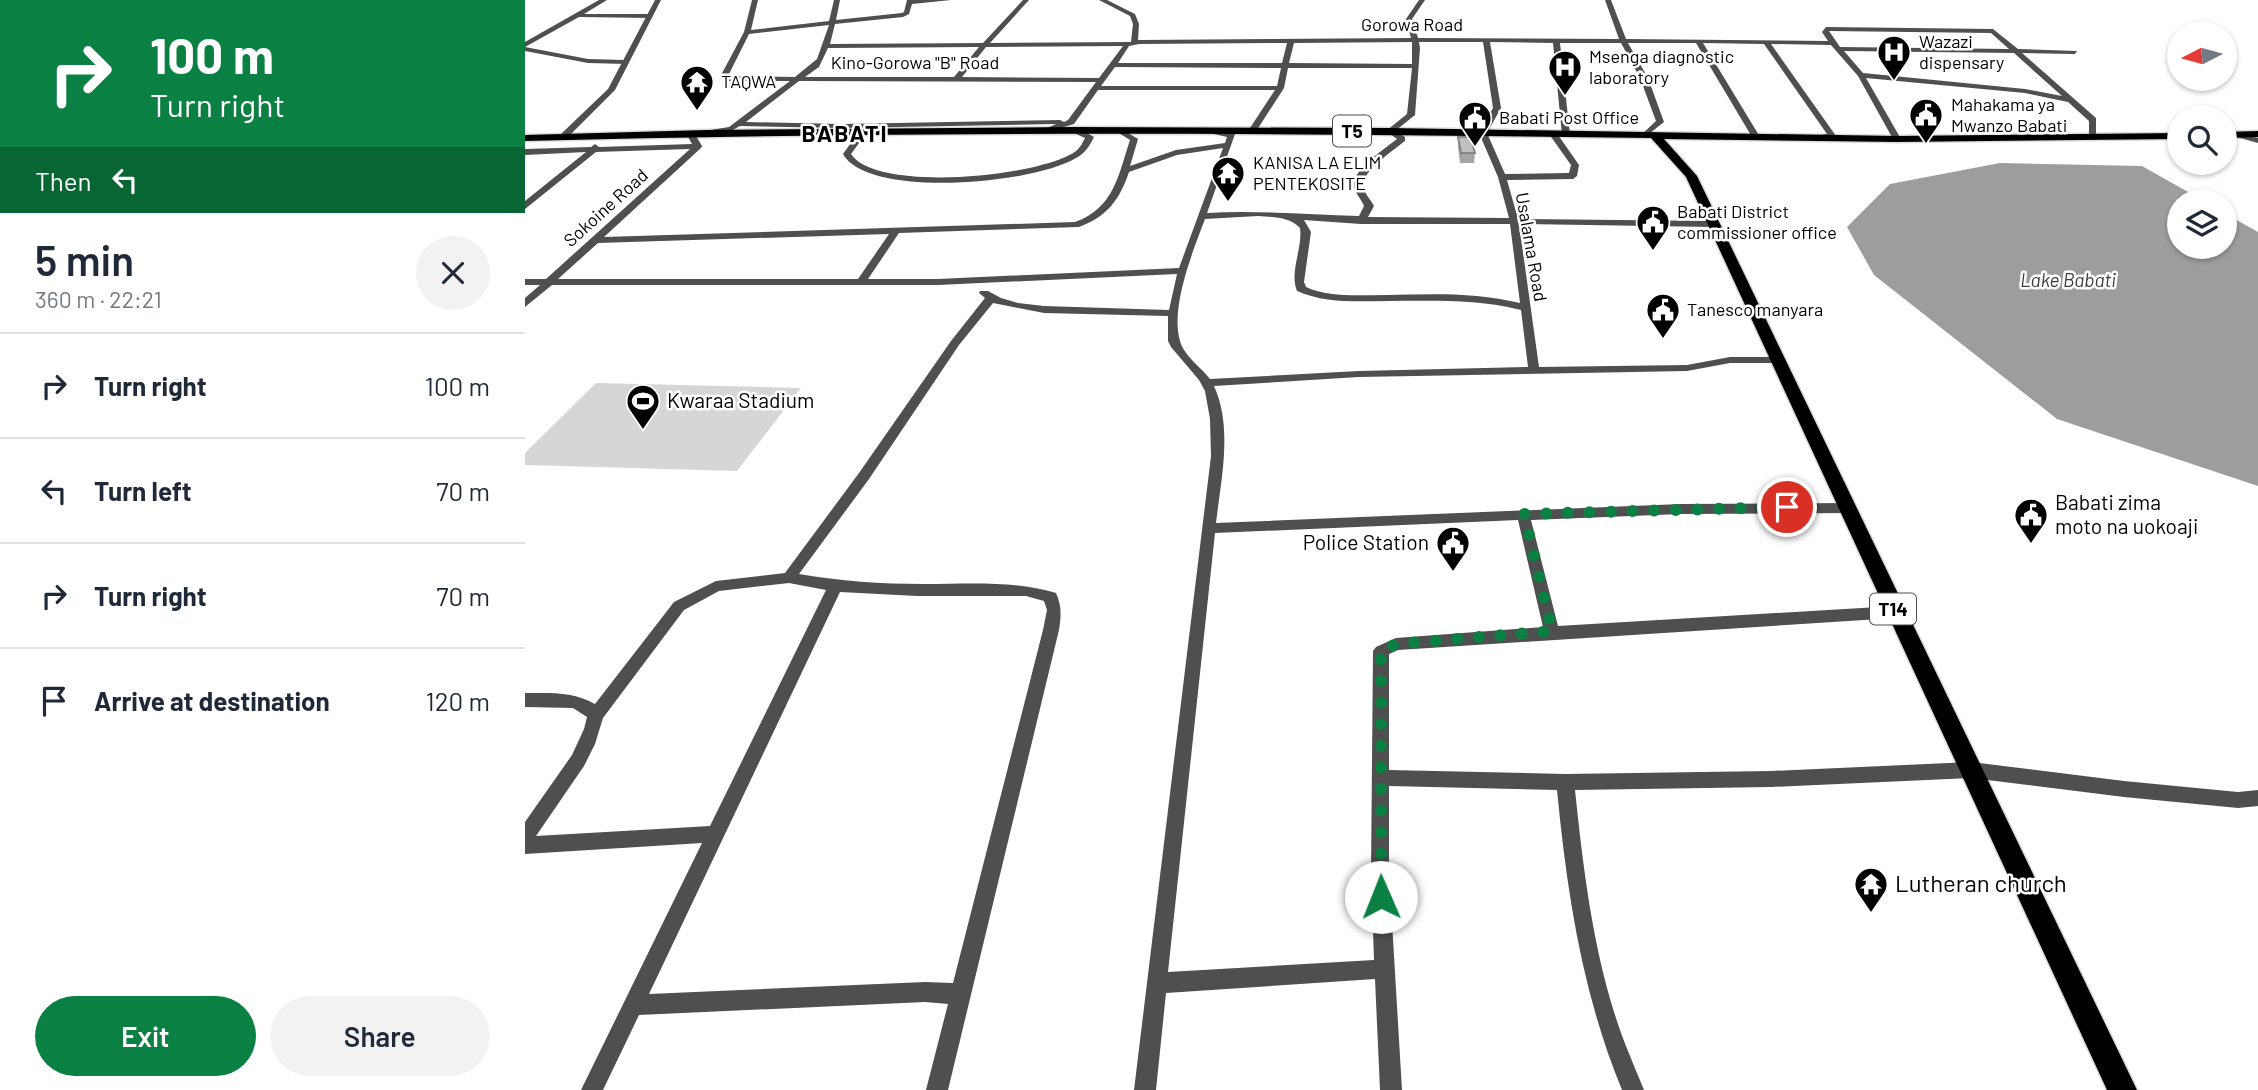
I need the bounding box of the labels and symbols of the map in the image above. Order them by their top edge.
street label: Gorowa Road [1361,13,1463,35]
north arrow [2167,21,2237,91]
place label: Wazazi dispensary [1919,30,2004,73]
hospital icon: Wazazi dispensary [1875,33,1913,82]
place label: Msenga diagnostic laboratory [1589,45,1734,88]
hospital icon: Msenga diagnostic laboratory [1546,48,1584,97]
street label: Kino-Gorowa "B" Road [831,51,999,73]
temple icon: TAQWA [678,63,716,112]
place label: TAQWA [721,70,776,92]
place label: Mahakama ya Mwanzo Babati [1951,93,2067,136]
public building icon: Mahakama ya Mwanzo Babati [1907,96,1945,145]
public building icon: Babati Post Office [1456,99,1494,148]
place label: Babati Post Office [1499,106,1639,128]
road number: T5 [1333,116,1371,146]
district label: BABATI [801,119,889,147]
place label: KANISA LA ELIM PENTEKOSITE [1253,151,1381,194]
temple icon: KANISA LA ELIM PENTEKOSITE [1209,154,1247,203]
street label: Sokoine Road [559,164,652,251]
street label: Usalama Road [1512,191,1552,303]
place label: Babati District commissioner office [1677,200,1837,243]
public building icon: Babati District commissioner office [1634,203,1672,252]
water label: Lake Babati [2020,268,2116,291]
public building icon: Tanesco manyara [1644,291,1682,340]
place label: Tanesco manyara [1687,298,1823,320]
sports icon: Kwaraa Stadium [624,382,662,431]
place label: Kwaraa Stadium [667,387,814,412]
pin [1757,477,1817,537]
place label: Babati zima moto na uokoaji [2055,489,2198,538]
public building icon: Babati zima moto na uokoaji [2012,496,2050,545]
public building icon: Police Station [1434,524,1472,573]
place label: Police Station [1303,529,1429,554]
road number: T14 [1870,594,1916,624]
position arrow [1344,860,1418,934]
temple icon: Lutheran church [1852,865,1890,914]
place label: Lutheran church [1895,868,2067,897]

